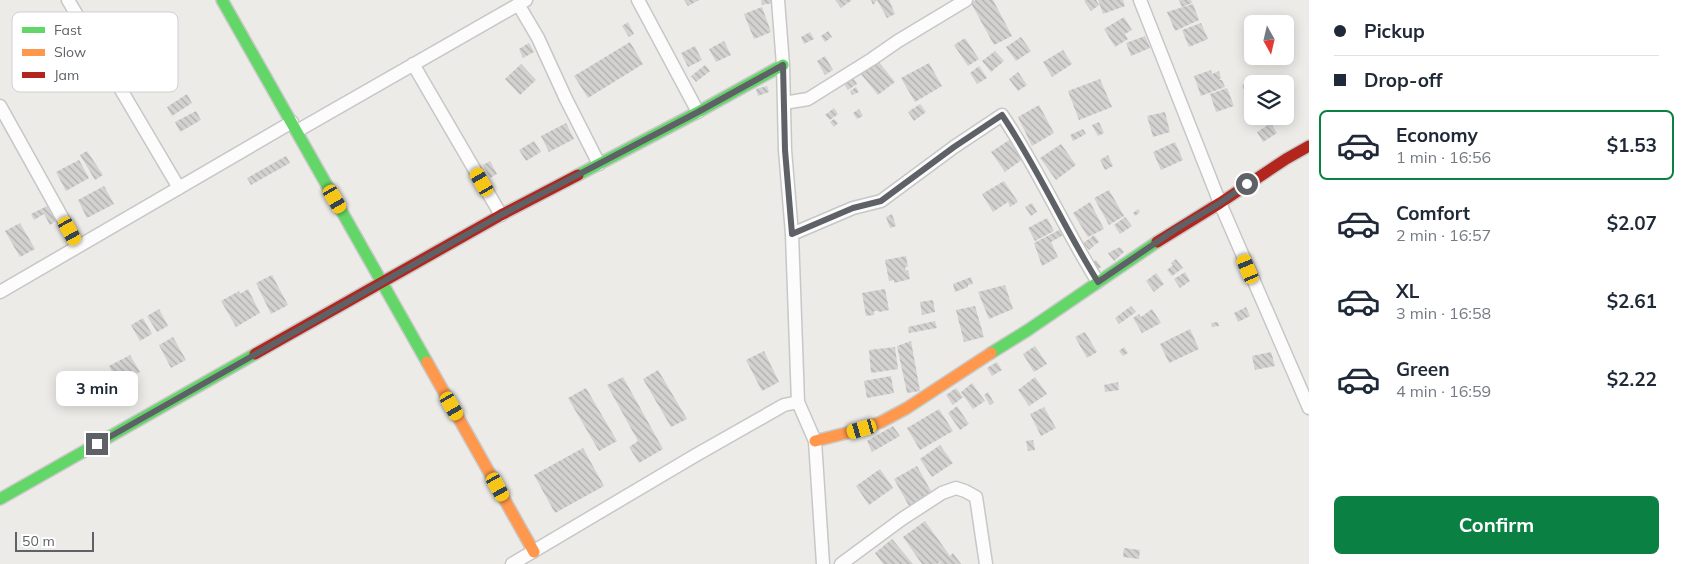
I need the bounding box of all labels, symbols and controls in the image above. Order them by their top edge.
legend [12,12,178,92]
north arrow [1244,15,1294,65]
map controls [1244,15,1294,125]
text: Pickup [1364,19,1425,43]
text: Fast [54,21,82,39]
text: Slow [54,43,86,61]
text: Jam [54,66,79,84]
text: Drop-off [1364,68,1442,92]
button: layers [1244,75,1294,125]
icon: car [1336,123,1381,168]
text: Economy [1396,123,1478,147]
text: $1.53 [1607,133,1657,157]
text: 1 min · 16:56 [1396,147,1491,167]
car [468,165,495,199]
route start [1236,173,1258,195]
car [321,182,348,216]
icon: car [1336,201,1381,246]
text: Comfort [1396,201,1470,225]
text: $2.07 [1607,211,1657,235]
car [56,214,83,248]
text: 2 min · 16:57 [1396,225,1491,245]
car [1235,252,1260,286]
icon: car [1336,279,1381,324]
text: XL [1396,279,1419,303]
text: $2.61 [1607,289,1657,313]
text: 3 min · 16:58 [1396,303,1491,323]
icon: car [1336,357,1381,402]
text: Green [1396,357,1450,381]
text: $2.22 [1607,367,1657,391]
callout: 3 min [56,372,138,406]
text: 3 min [76,378,118,398]
text: 4 min · 16:59 [1396,381,1491,401]
car [438,389,465,423]
car [845,418,878,440]
route end [86,433,108,455]
car [484,470,511,504]
button: Confirm [1334,496,1659,554]
scale bar [15,529,94,552]
text: 50 m [22,532,55,550]

